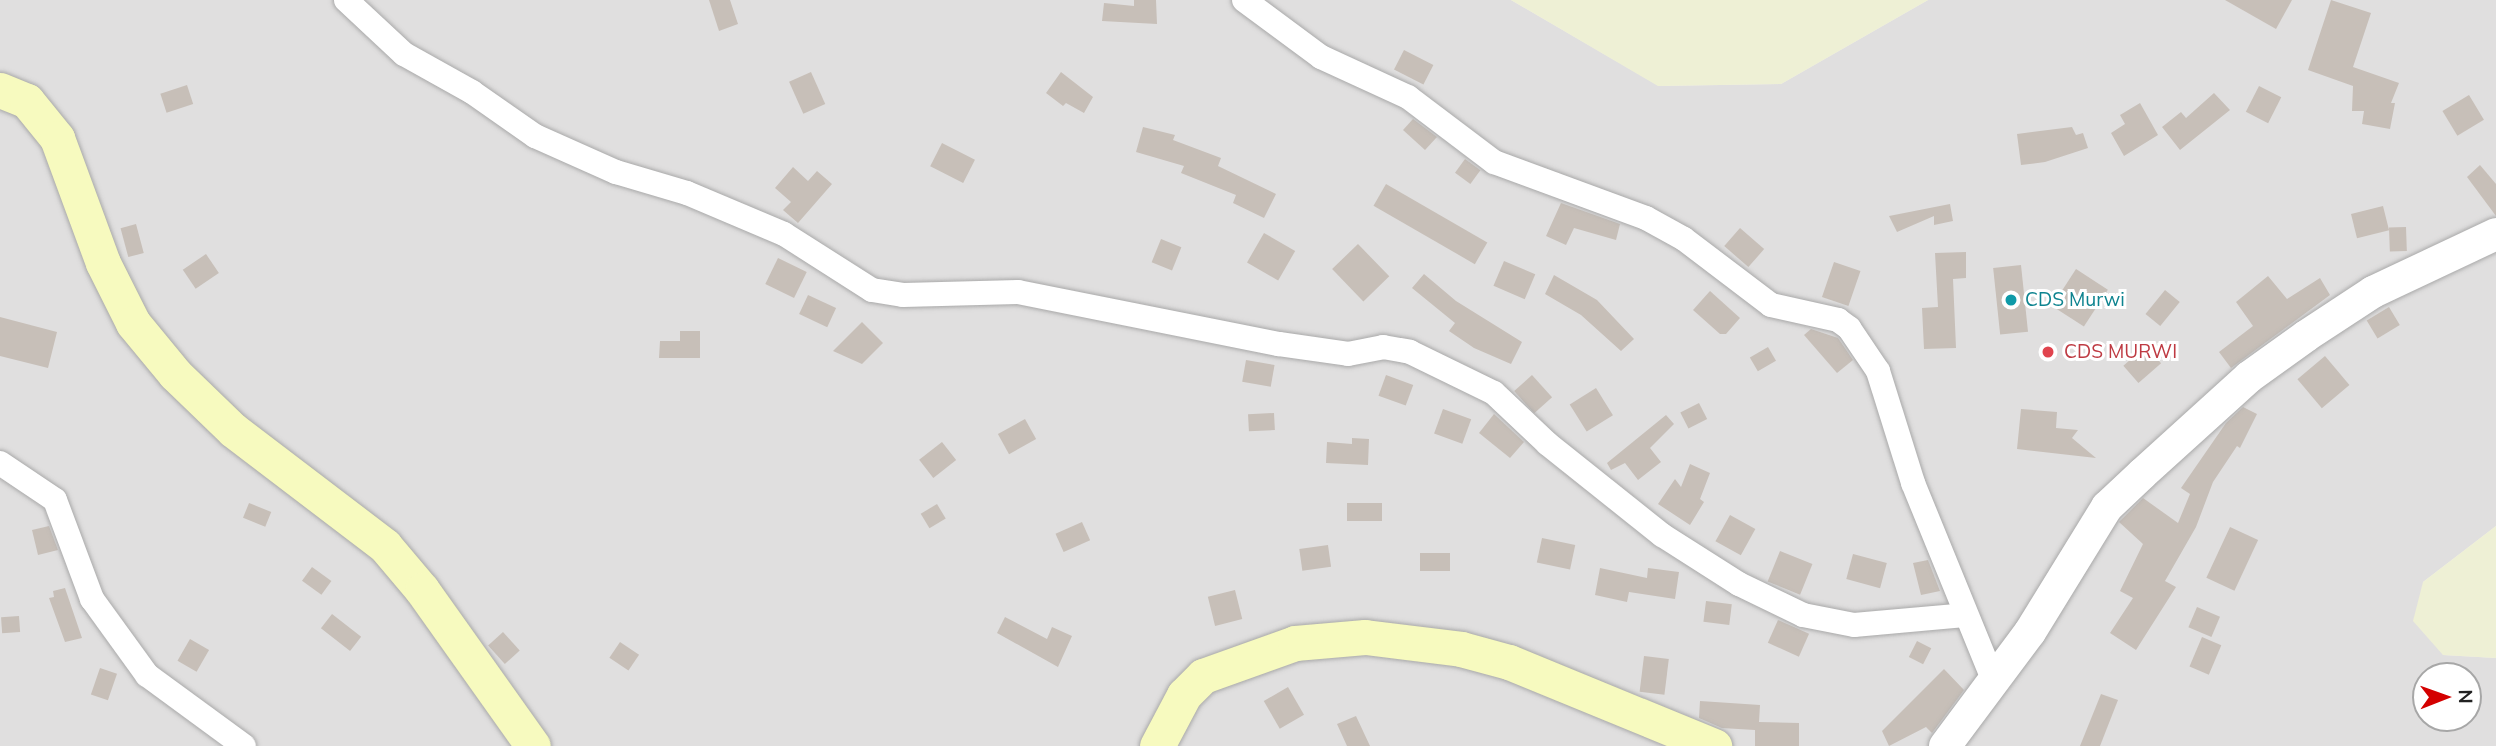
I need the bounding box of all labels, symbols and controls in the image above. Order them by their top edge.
place label: CDS Murwi [2025,289,2125,311]
marker: CDS Murwi [2003,292,2019,308]
place label: CDS MURWI [2064,341,2177,363]
marker: CDS MURWI [2038,342,2058,362]
north arrow [2412,662,2482,732]
text: N [2454,689,2478,704]

